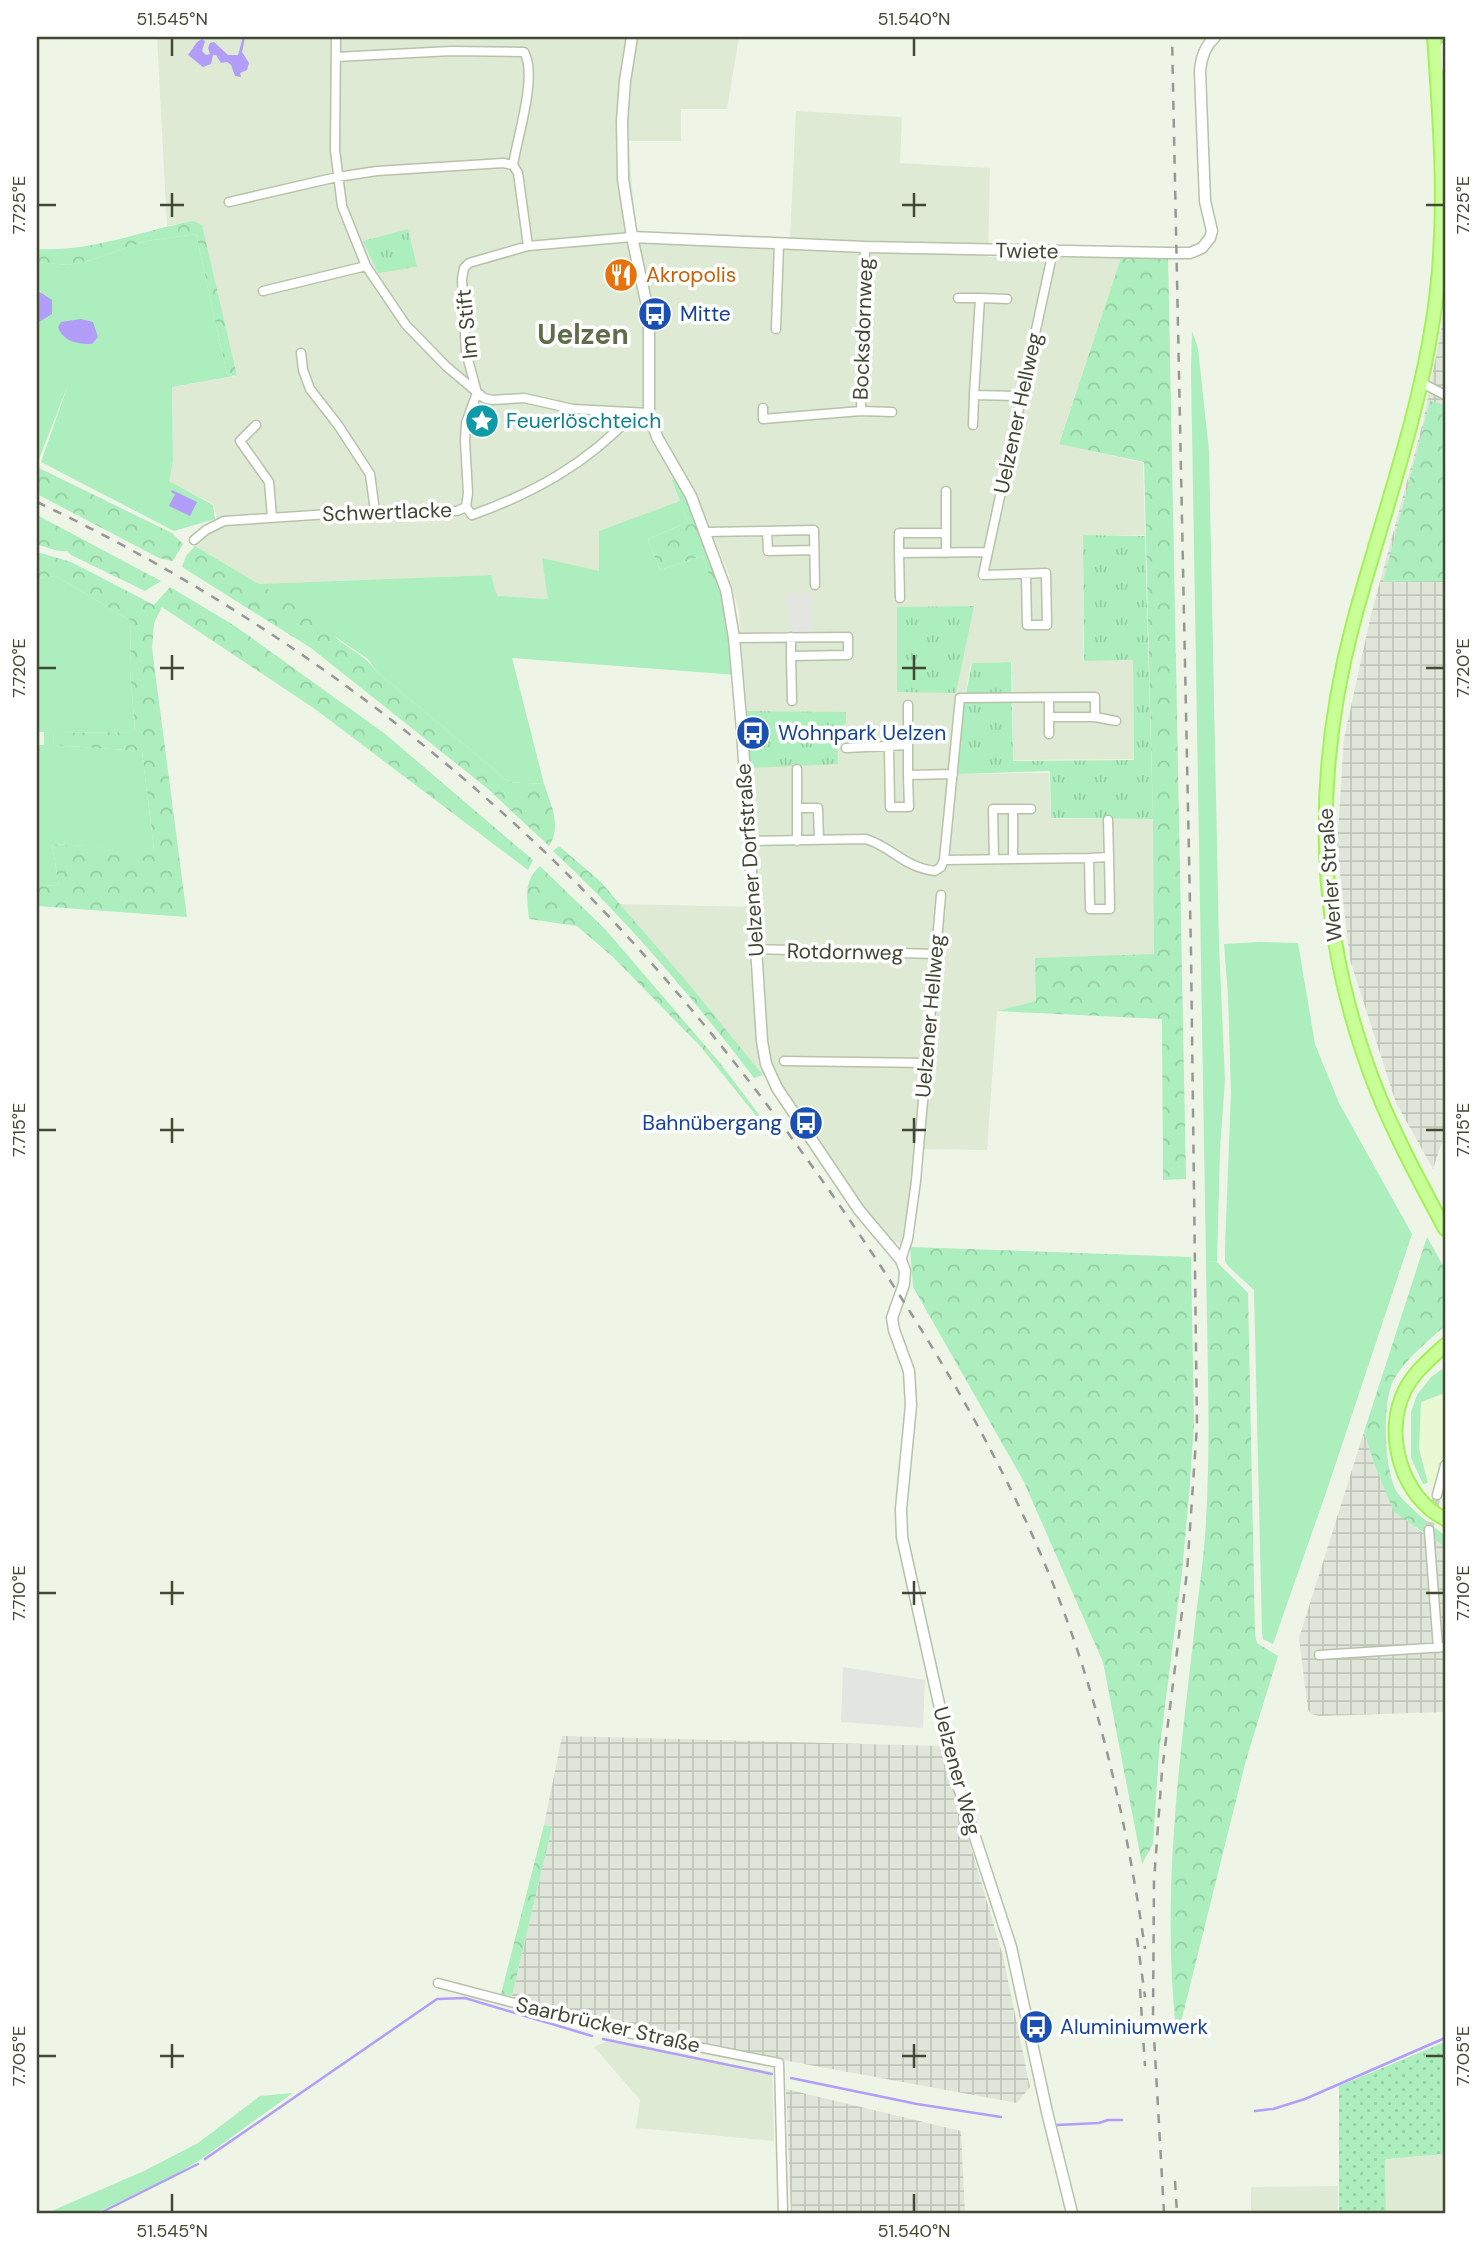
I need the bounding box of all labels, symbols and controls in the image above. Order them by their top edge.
text: 51.545°N [136,7,208,31]
text: 51.540°N [878,7,951,31]
text: 7.725°E [7,176,31,234]
text: 7.725°E [1451,176,1475,234]
street label: Twiete [995,236,1059,266]
restaurant icon: Akropolis [602,256,640,294]
street label: Bocksdornweg [847,257,879,401]
place label: Akropolis [646,261,736,289]
street label: Im Stift [449,288,485,360]
bus stop icon: Mitte [636,295,674,333]
place label: Mitte [680,300,731,328]
district label: Uelzen [537,316,629,353]
street label: Uelzener Hellweg [987,330,1049,496]
place icon: Feuerlöschteich [463,402,501,440]
place label: Feuerlöschteich [506,407,661,435]
street label: Schwertlacke [322,496,452,528]
text: 7.720°E [7,638,31,698]
text: 7.720°E [1451,638,1475,698]
bus stop icon: Wohnpark Uelzen [734,714,772,752]
place label: Wohnpark Uelzen [778,719,946,747]
street label: Uelzener Dorfstraße [729,762,771,958]
street label: Werler Straße [1311,807,1349,943]
street label: Uelzener Hellweg [909,933,951,1099]
street label: Rotdornweg [787,937,904,967]
text: 7.715°E [7,1103,31,1157]
text: 7.715°E [1451,1103,1475,1157]
bus stop icon: Bahnübergang [787,1104,825,1142]
place label: Bahnübergang [642,1109,782,1137]
text: 7.710°E [7,1565,31,1621]
text: 7.710°E [1451,1565,1475,1621]
street label: Uelzener Weg [926,1704,988,1839]
street label: Saarbrücker Straße [513,1990,703,2060]
bus stop icon: Aluminiumwerk [1017,2008,1055,2046]
place label: Aluminiumwerk [1060,2013,1209,2041]
text: 7.705°E [7,2026,31,2086]
text: 7.705°E [1451,2026,1475,2086]
text: 51.545°N [136,2219,208,2243]
text: 51.540°N [878,2219,951,2243]

